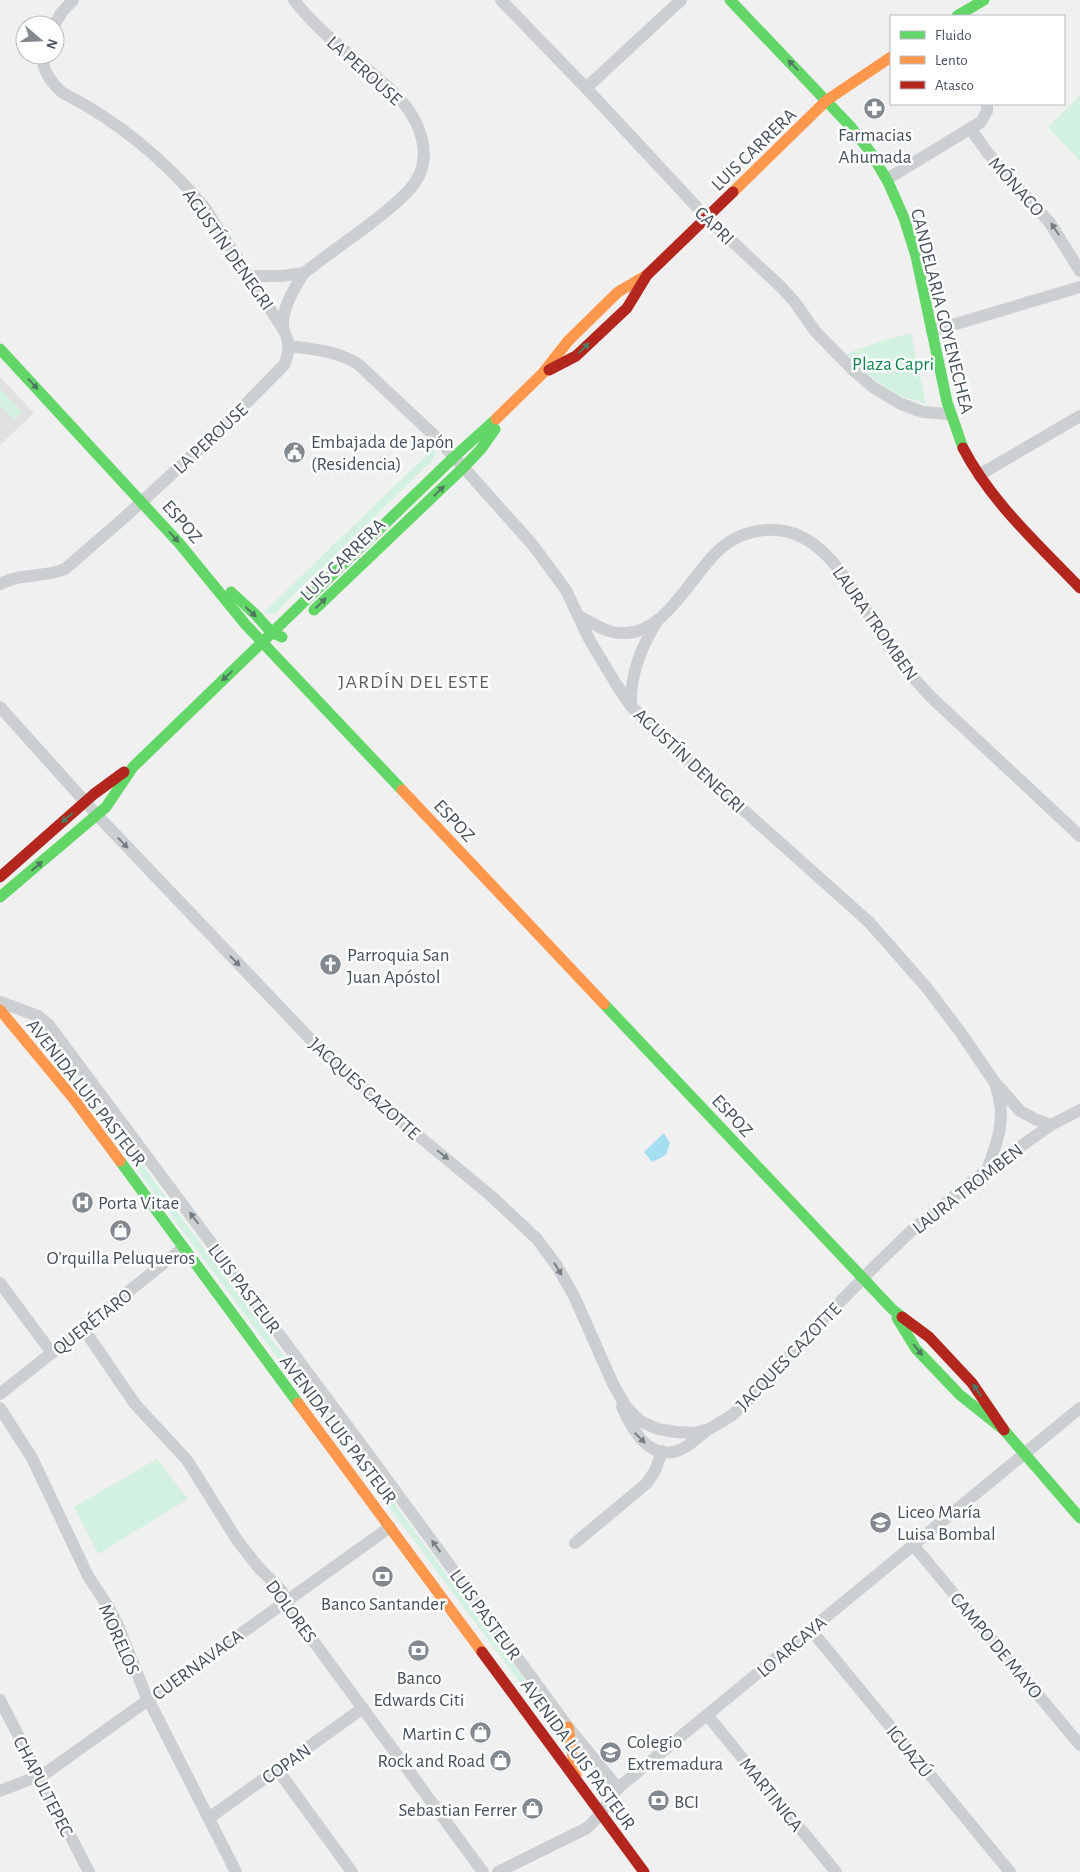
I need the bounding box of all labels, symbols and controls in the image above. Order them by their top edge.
north arrow [15,15,65,65]
legend [890,15,1065,105]
text: Fluido [935,28,972,43]
street label: LA PEROUSE [323,33,405,109]
text: N [43,37,60,51]
text: Lento [935,53,968,68]
one-way arrow [787,59,799,71]
text: Atasco [935,78,974,93]
pharmacy icon: Farmacias Ahumada [863,96,887,120]
street label: LUIS CARRERA [708,105,800,195]
place label: Farmacias Ahumada [838,126,912,167]
street label: MÓNACO [985,152,1049,220]
street label: AGUSTÍN DENEGRI [179,184,278,314]
street label: CAPRI [691,203,737,249]
street label: CANDELARIA GOYENECHEA [907,207,976,416]
one-way arrow [1050,223,1060,236]
one-way arrow [578,342,590,354]
park label: Plaza Capri [852,355,934,374]
one-way arrow [27,378,39,390]
street label: LA PEROUSE [170,400,252,478]
place label: Embajada de Japón (Residencia) [311,433,454,474]
public building icon: Embajada de Japón (Residencia) [283,440,307,464]
one-way arrow [433,485,445,497]
street label: ESPOZ [158,497,205,547]
street label: LUIS CARRERA [297,515,389,605]
one-way arrow [168,531,180,543]
street label: LAURA TROMBEN [829,563,921,684]
one-way arrow [315,597,327,609]
one-way arrow [245,606,257,618]
one-way arrow [222,670,234,682]
district label: JARDÍN DEL ESTE [338,671,490,692]
street label: AGUSTÍN DENEGRI [630,704,749,817]
street label: ESPOZ [430,796,478,846]
one-way arrow [61,812,73,824]
one-way arrow [117,837,129,849]
one-way arrow [31,860,43,872]
place label: Parroquia San Juan Apóstol [347,946,449,987]
church icon: Parroquia San Juan Apóstol [319,953,343,977]
one-way arrow [229,954,241,966]
street label: AVENIDA LUIS PASTEUR [23,1016,149,1170]
street label: JACQUES CAZOTTE [305,1035,423,1144]
street label: ESPOZ [708,1091,756,1141]
street label: LAURA TROMBEN [909,1140,1027,1238]
one-way arrow [436,1150,449,1161]
hospital icon: Porta Vitae [70,1190,94,1214]
place label: Porta Vitae [98,1194,179,1213]
one-way arrow [188,1212,199,1225]
shop icon: O'rquilla Peluqueros [109,1219,133,1243]
street label: LUIS PASTEUR [204,1241,283,1337]
place label: O'rquilla Peluqueros [47,1249,195,1268]
one-way arrow [553,1262,563,1275]
street label: QUERÉTARO [49,1284,136,1359]
street label: JACQUES CAZOTTE [733,1299,845,1415]
one-way arrow [912,1343,923,1356]
street label: AVENIDA LUIS PASTEUR [276,1352,400,1508]
one-way arrow [972,1383,981,1397]
one-way arrow [634,1432,646,1444]
place label: Liceo María Luisa Bombal [897,1503,996,1544]
school or university icon: Liceo María Luisa Bombal [869,1510,893,1534]
one-way arrow [431,1539,441,1553]
bank icon: Banco Santander [371,1565,395,1589]
street label: LUIS PASTEUR [446,1566,524,1664]
street label: DOLORES [262,1577,320,1647]
street label: CAMPO DE MAYO [946,1589,1046,1703]
place label: Banco Santander [321,1595,445,1614]
street label: MORELOS [95,1601,143,1678]
street label: LO ARCAYA [754,1613,830,1681]
street label: CUERNAVACA [149,1626,247,1704]
bank icon: Banco Edwards Citi [407,1639,431,1663]
place label: Banco Edwards Citi [374,1669,464,1710]
street label: AVENIDA LUIS PASTEUR [517,1676,639,1834]
shop icon: Martin C [469,1721,493,1745]
street label: IGUAZÚ [882,1721,937,1781]
place label: Martin C [402,1725,465,1744]
place label: Colegio Extremadura [627,1733,724,1774]
street label: CHAPULTEPEC [9,1734,76,1840]
school or university icon: Colegio Extremadura [599,1740,623,1764]
street label: COPAN [259,1741,315,1788]
shop icon: Rock and Road [489,1748,513,1772]
place label: Rock and Road [378,1752,485,1771]
street label: MARTINICA [736,1754,806,1835]
bank icon: BCI [646,1789,670,1813]
place label: BCI [674,1793,699,1812]
shop icon: Sebastian Ferrer [521,1797,545,1821]
place label: Sebastian Ferrer [398,1801,517,1820]

